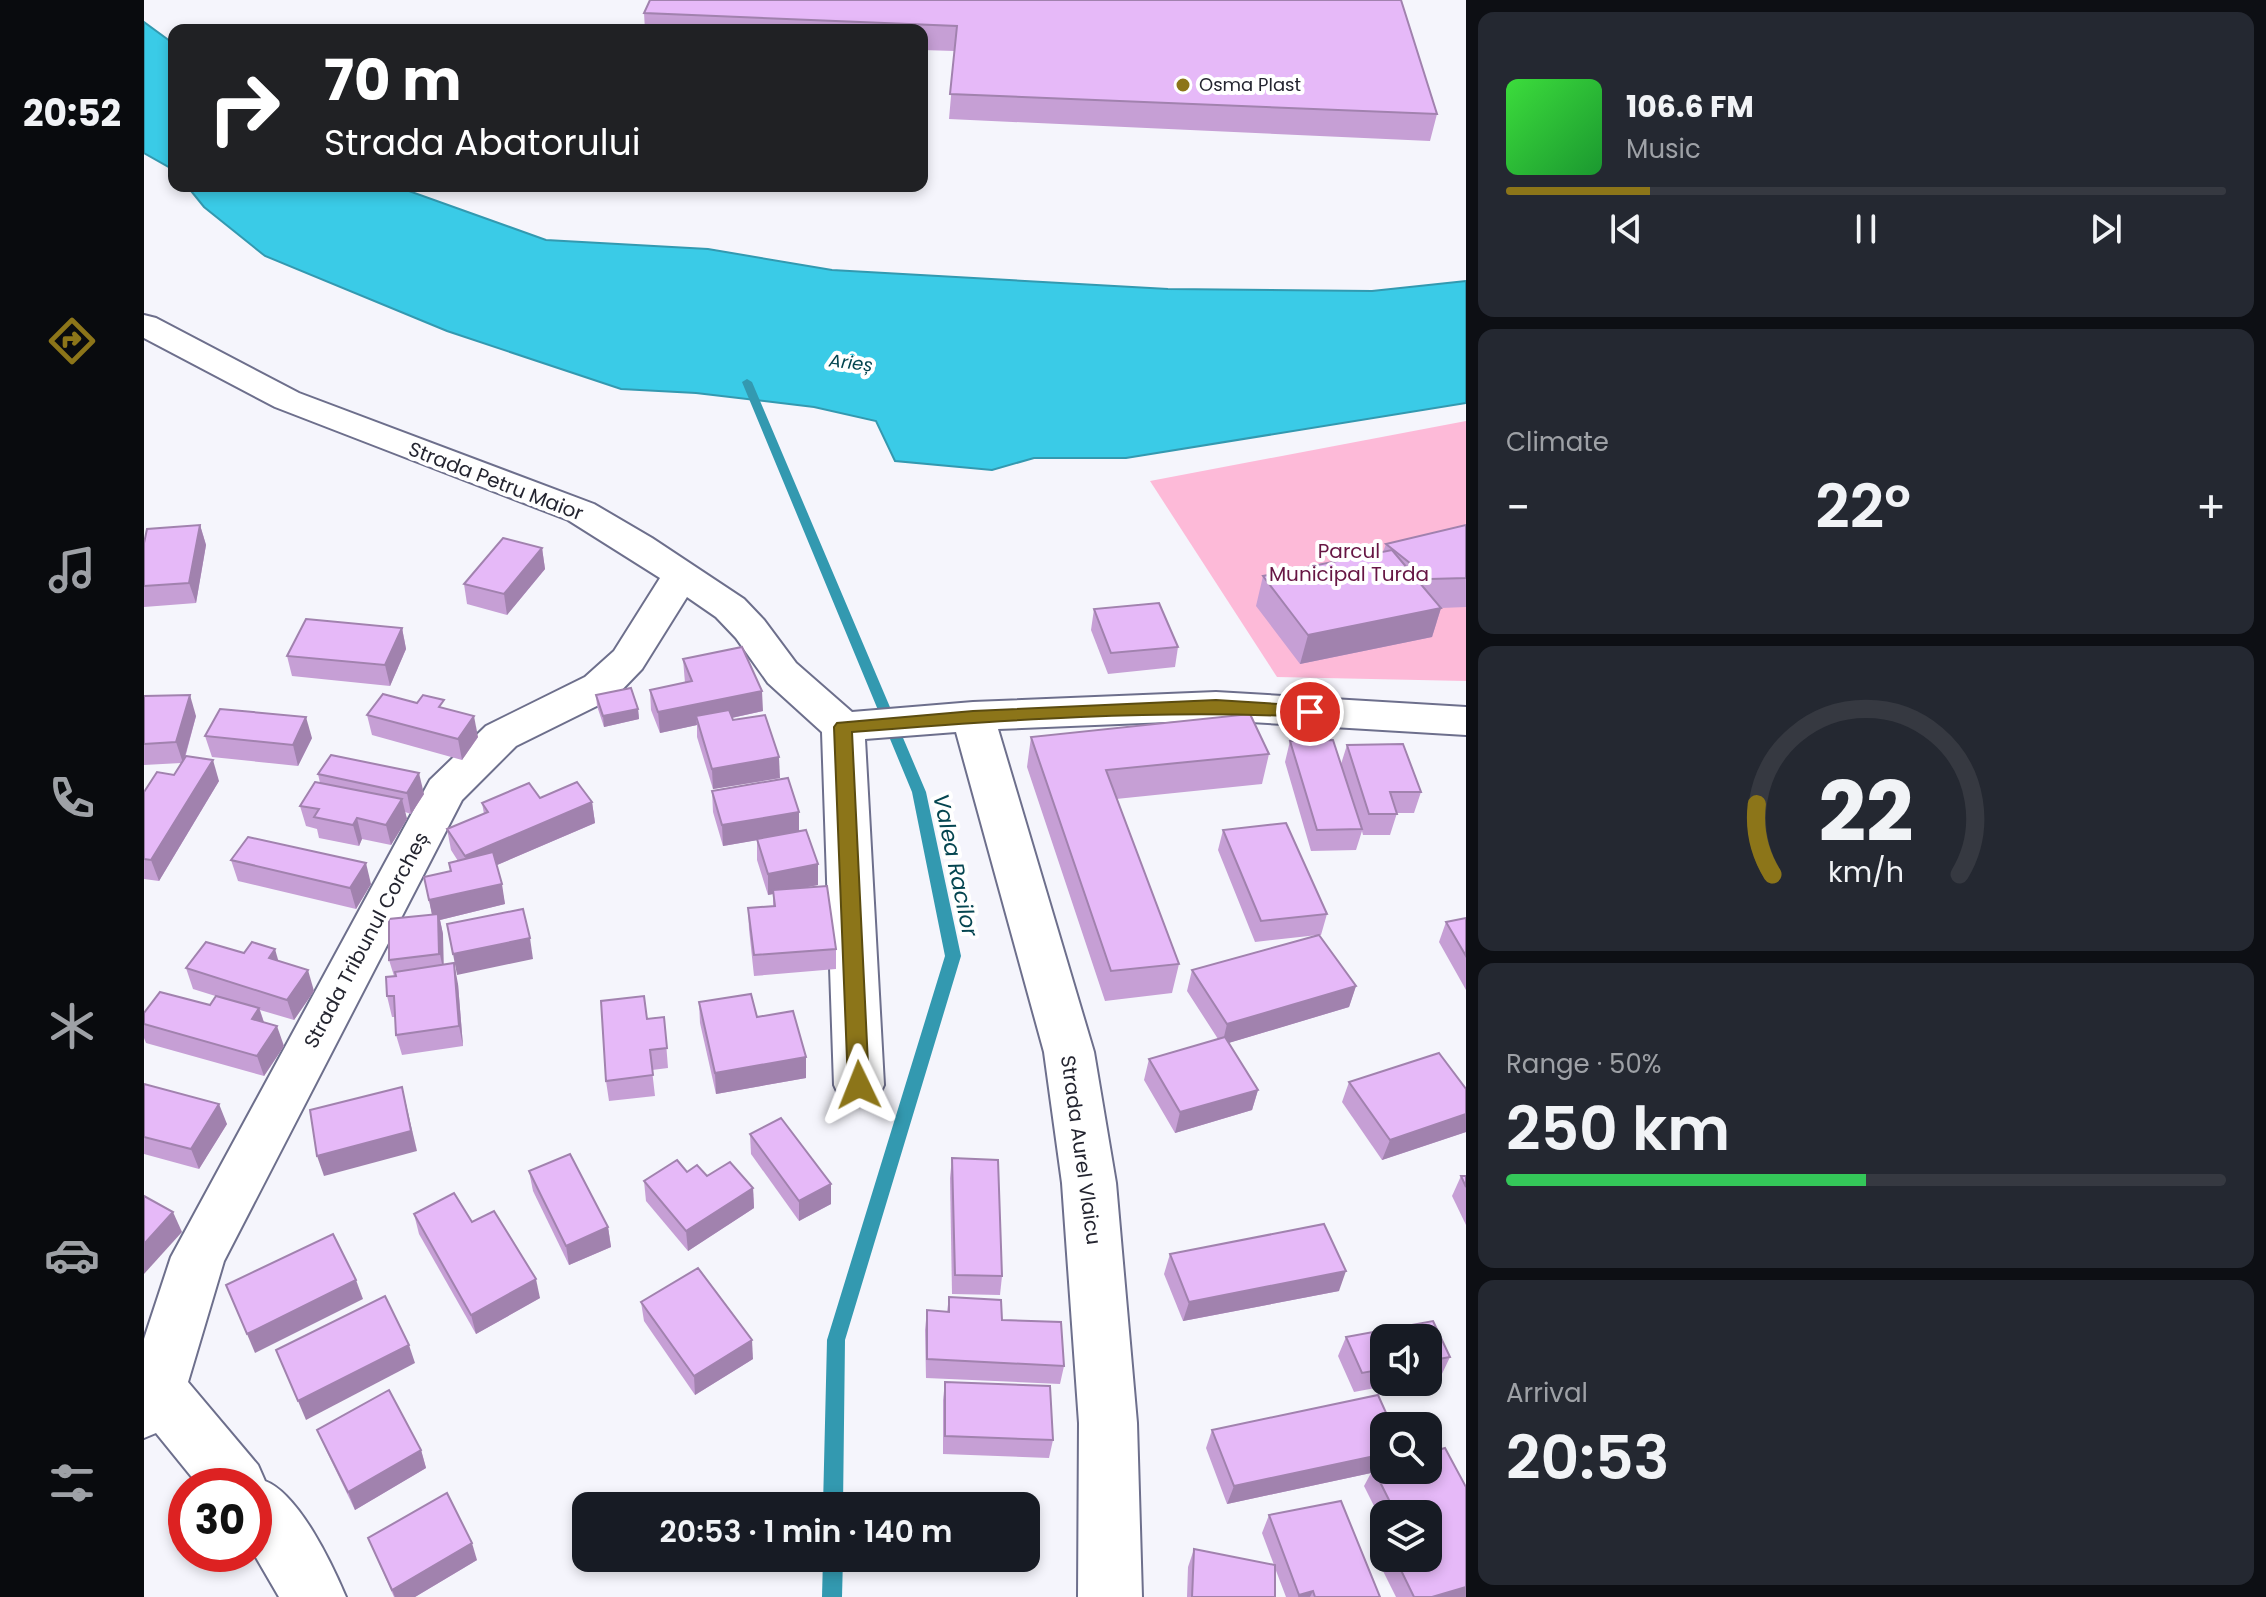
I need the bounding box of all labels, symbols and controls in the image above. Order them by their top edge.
text: 70 m [324,41,462,120]
icon: right [192,56,296,160]
place label: Osma Plast [1199,72,1301,97]
marker: Osma Plast [1174,76,1192,94]
text: 106.6 FM [1626,85,1754,128]
text: 20:52 [23,88,121,139]
text: Strada Abatorului [324,117,641,168]
text: Music [1626,131,1701,167]
icon: previous [1604,207,1648,251]
icon: pause [1844,207,1888,251]
icon: next [2084,207,2128,251]
icon: directions [44,313,100,369]
water label: Arieș [827,347,874,378]
text: Climate [1506,424,1609,460]
street label: Strada Petru Maior [405,435,587,527]
text: 22° [1815,465,1911,549]
text: − [1506,477,1530,538]
text: + [2196,477,2226,538]
park label: Parcul Municipal Turda [1269,537,1429,588]
icon: music [44,542,100,598]
pin [1276,678,1344,746]
icon: arrive [1288,690,1332,734]
text: 22 [1818,753,1914,869]
icon: phone [44,770,100,826]
water label: Valea Racilor [925,791,986,940]
street label: Strada Tribunul Corcheș [297,827,435,1053]
text: km/h [1828,852,1904,892]
icon: climate [44,998,100,1054]
position arrow [817,1043,901,1127]
text: Range · 50% [1506,1046,1662,1082]
street label: Strada Aurel Vlaicu [1054,1054,1108,1246]
text: 250 km [1506,1087,1730,1171]
icon: car [44,1227,100,1283]
map controls [1370,1324,1442,1572]
button: sound [1370,1324,1442,1396]
text: Arrival [1506,1375,1588,1411]
button: search [1370,1412,1442,1484]
text: 20:53 [1506,1416,1670,1500]
icon: filters [44,1455,100,1511]
speed limit sign: 30 [168,1468,272,1572]
button: layers [1370,1500,1442,1572]
text: 20:53 · 1 min · 140 m [660,1510,952,1553]

